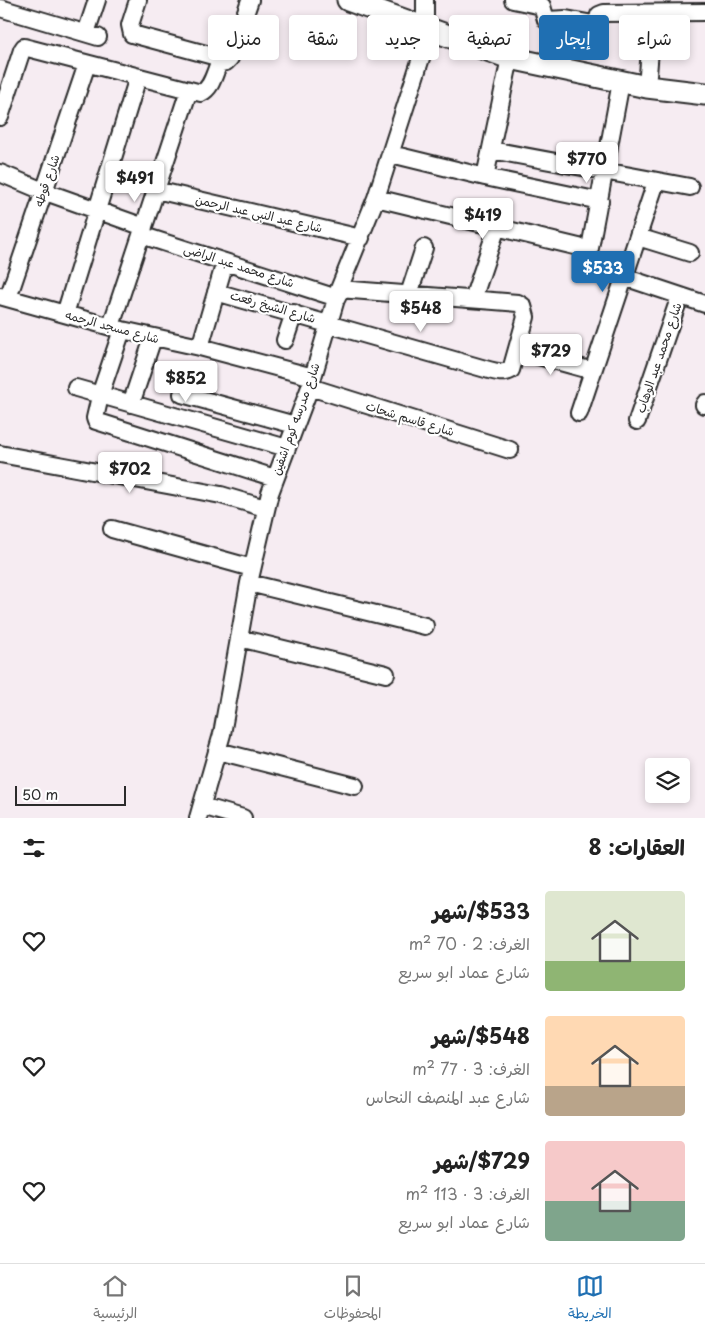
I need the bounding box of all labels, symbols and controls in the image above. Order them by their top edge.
chip: منزل [208,15,279,60]
chip: شقة [289,15,357,60]
chip: جديد [367,15,439,60]
chip: تصفية [449,15,529,60]
chip: إيجار [539,15,609,60]
chip: شراء [619,15,690,60]
pin: $770 [557,142,617,184]
text: $770 [567,146,607,170]
street label: شارع قوطه [29,152,64,210]
pin: $491 [105,160,165,203]
text: $491 [116,165,154,189]
street label: شارع عبد النبى عبد الرحمن [194,190,325,237]
pin: $419 [453,198,513,240]
text: $419 [464,202,502,226]
street label: شارع محمد عبد الراضى [182,239,297,292]
pin: $533 [573,250,633,293]
text: $533 [582,255,624,279]
street label: شارع الشيخ رفعت [228,285,318,328]
pin: $548 [391,290,451,333]
text: $548 [400,295,442,319]
street label: شارع محمد عبد الوهاب [631,300,686,416]
street label: شارع مسجد الرحمه [63,305,161,348]
pin: $729 [521,334,581,376]
text: $729 [531,338,571,362]
pin: $852 [156,360,216,403]
street label: شارع مدرسه كوم اشفين [266,360,325,478]
text: $852 [165,365,207,389]
street label: شارع قاسم شحات [364,396,457,441]
pin: $702 [100,452,160,494]
text: $702 [109,456,151,480]
map controls [645,758,690,803]
button: layers [645,758,690,803]
scale bar [15,783,126,806]
text: 50 m [22,784,58,805]
text: العقارات: 8 [589,830,685,862]
icon: filters [20,834,48,862]
text: $533/شهر [432,894,530,926]
icon: home [585,911,645,971]
icon: heart [20,927,48,955]
text: الغرف: 2 · 70 m² [409,931,530,955]
text: شارع عماد ابو سريع [398,959,530,983]
text: $548/شهر [432,1019,530,1051]
icon: home [585,1036,645,1096]
icon: heart [20,1052,48,1080]
text: الغرف: 3 · 77 m² [412,1056,530,1080]
text: شارع عبد المنصف النحاس [366,1084,530,1108]
text: $729/شهر [434,1144,530,1176]
icon: home [585,1161,645,1221]
icon: heart [20,1177,48,1205]
text: الغرف: 3 · 113 m² [405,1181,530,1205]
text: شارع عماد ابو سريع [398,1209,530,1233]
tab: الرئيسية [93,1272,137,1326]
tab: المحفوظات [324,1272,381,1326]
tab: الخريطة [568,1272,612,1326]

